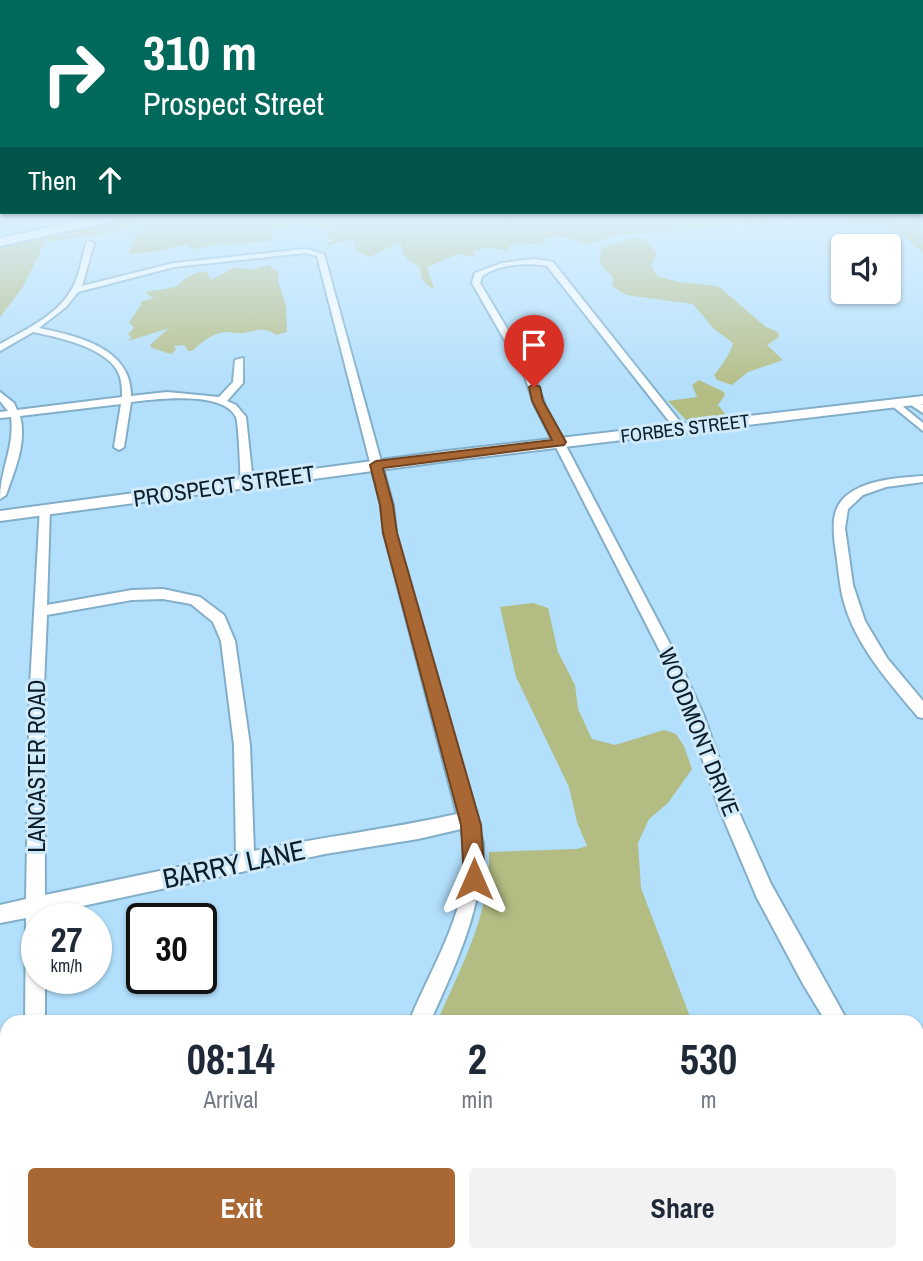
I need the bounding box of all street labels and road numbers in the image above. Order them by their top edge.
street label: FORBES STREET [619,407,752,449]
street label: PROSPECT STREET [131,457,317,514]
street label: WOODMONT DRIVE [652,643,747,821]
street label: LANCASTER ROAD [21,680,52,852]
street label: BARRY LANE [159,830,309,898]

